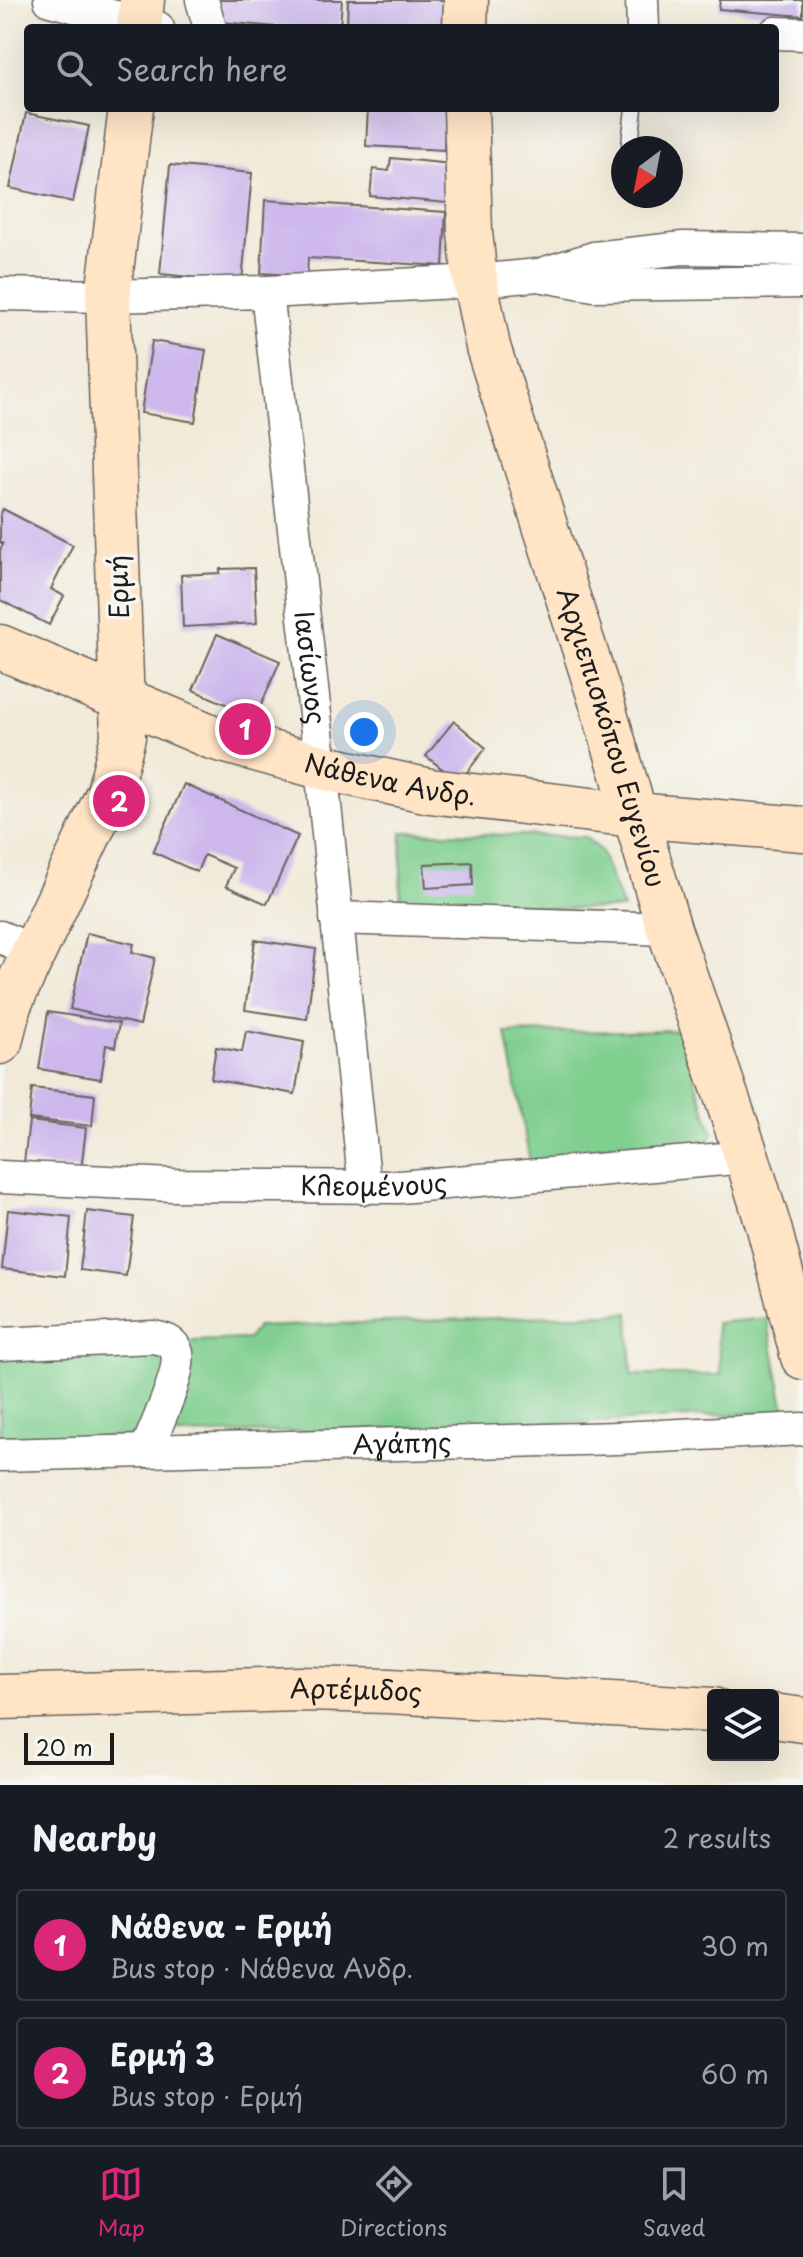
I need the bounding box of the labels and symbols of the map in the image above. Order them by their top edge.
north arrow [611,136,683,208]
street label: Ερμή [97,554,138,620]
street label: Αρχιεπισκόπου Ευγενίου [548,582,677,892]
street label: Ιασίωνος [285,609,337,726]
pin: 1 [219,699,271,759]
your location [344,712,384,752]
street label: Νάθενα Ανδρ. [300,742,478,814]
pin: 2 [93,771,145,831]
street label: Κλεομένους [300,1162,449,1205]
street label: Αγάπης [352,1422,452,1463]
street label: Αρτέμιδος [289,1668,423,1711]
scale bar [24,1729,114,1765]

